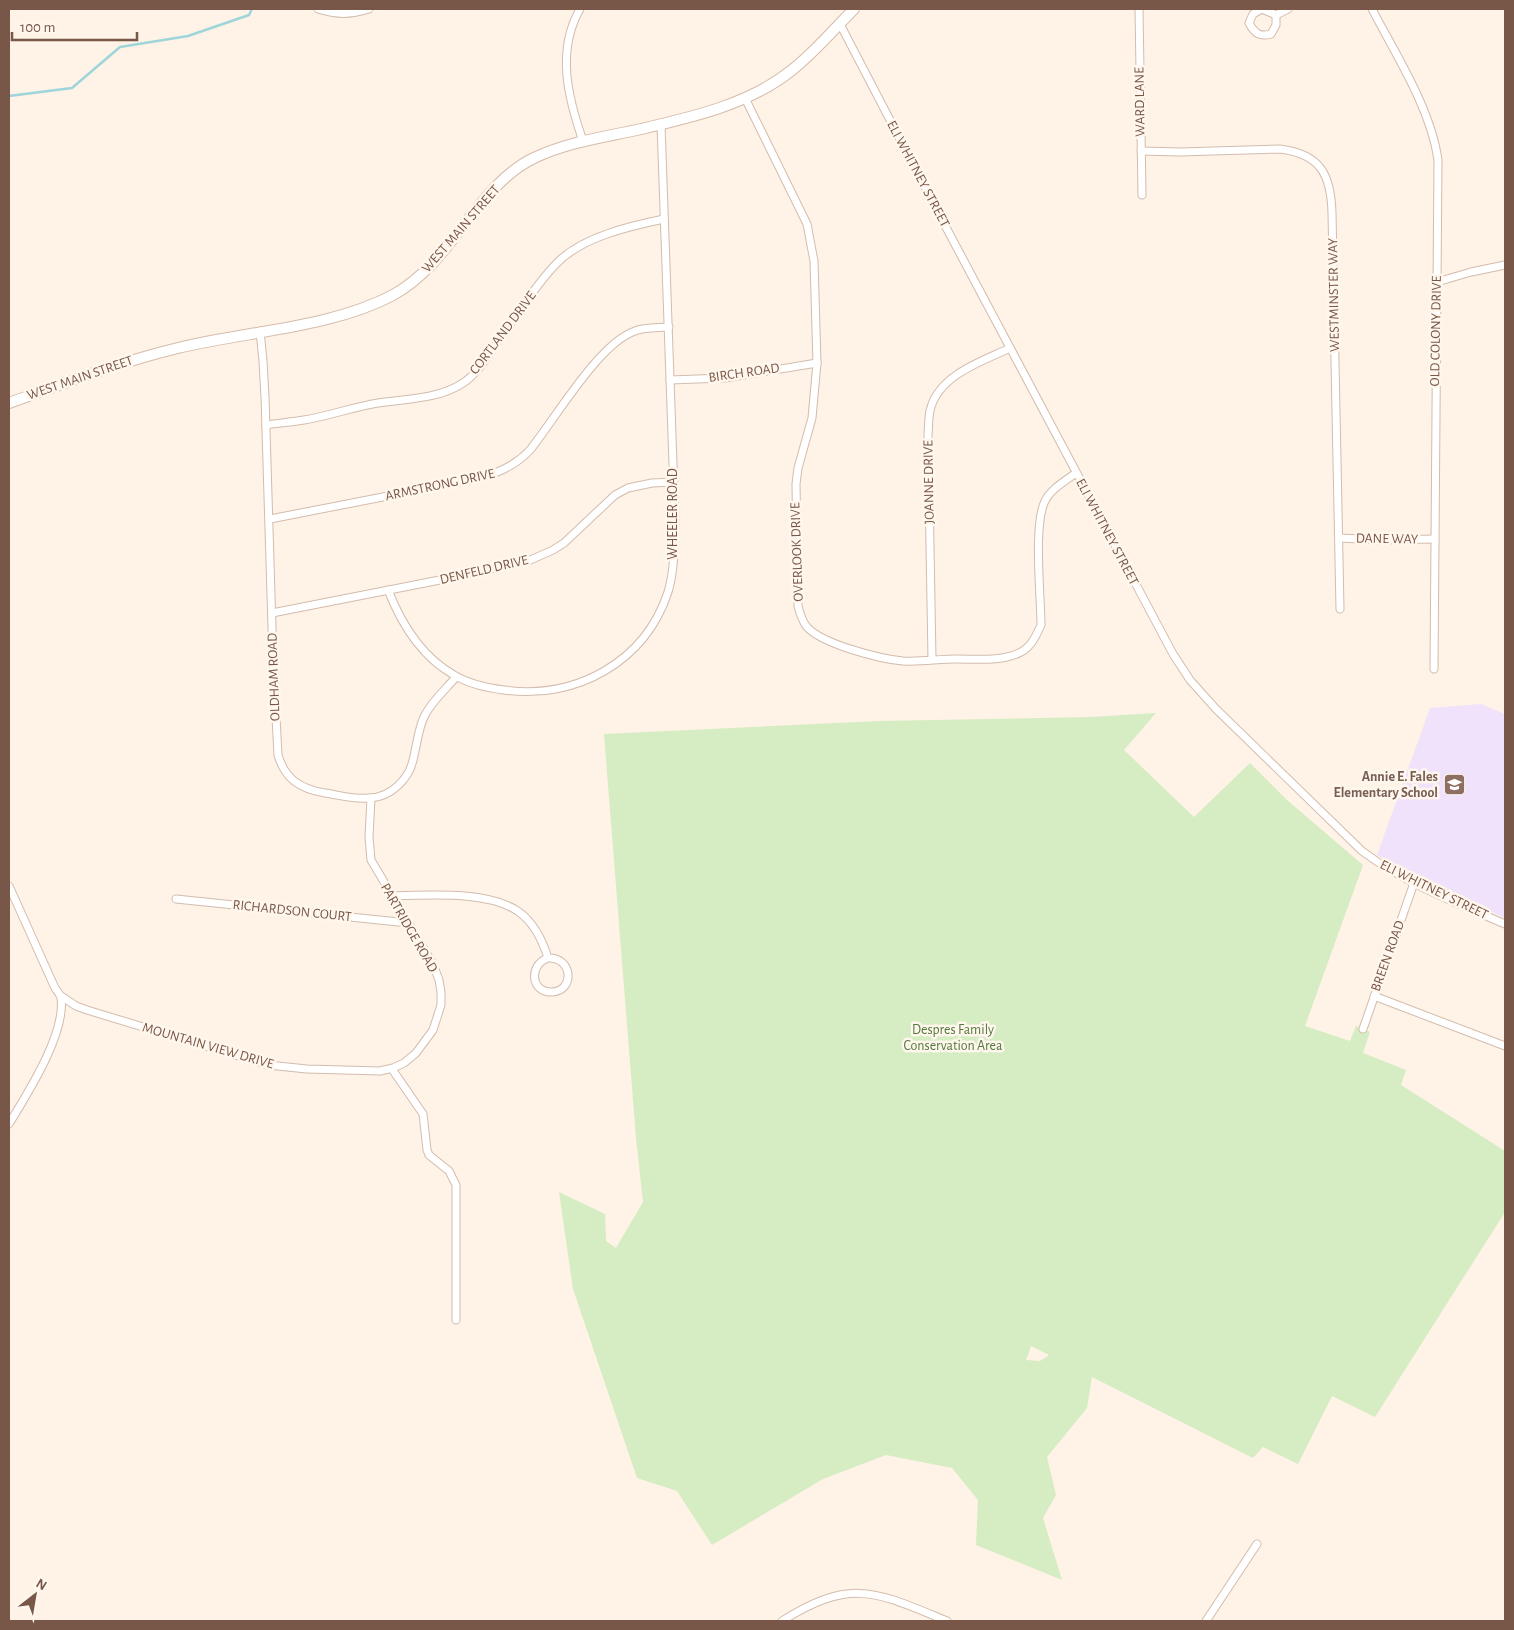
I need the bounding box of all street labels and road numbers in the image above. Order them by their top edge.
street label: WARD LANE [1132,67,1148,137]
street label: ELI WHITNEY STREET [884,118,952,230]
street label: WEST MAIN STREET [419,182,503,275]
street label: WESTMINSTER WAY [1326,237,1342,352]
street label: OLD COLONY DRIVE [1428,275,1444,386]
street label: CORTLAND DRIVE [467,289,539,377]
street label: WEST MAIN STREET [25,353,135,403]
street label: BIRCH ROAD [708,361,780,385]
street label: JOANNE DRIVE [921,440,937,524]
street label: ARMSTRONG DRIVE [384,466,496,503]
street label: WHEELER ROAD [666,468,680,560]
street label: ELI WHITNEY STREET [1073,476,1141,588]
street label: OVERLOOK DRIVE [788,502,806,602]
street label: DANE WAY [1356,531,1419,547]
street label: DENFELD DRIVE [438,553,530,587]
street label: OLDHAM ROAD [265,633,283,721]
street label: ELI WHITNEY STREET [1378,858,1490,922]
street label: PARTRIDGE ROAD [378,881,440,975]
street label: RICHARDSON COURT [232,898,352,924]
street label: BREEN ROAD [1369,919,1407,993]
street label: MOUNTAIN VIEW DRIVE [141,1021,276,1072]

